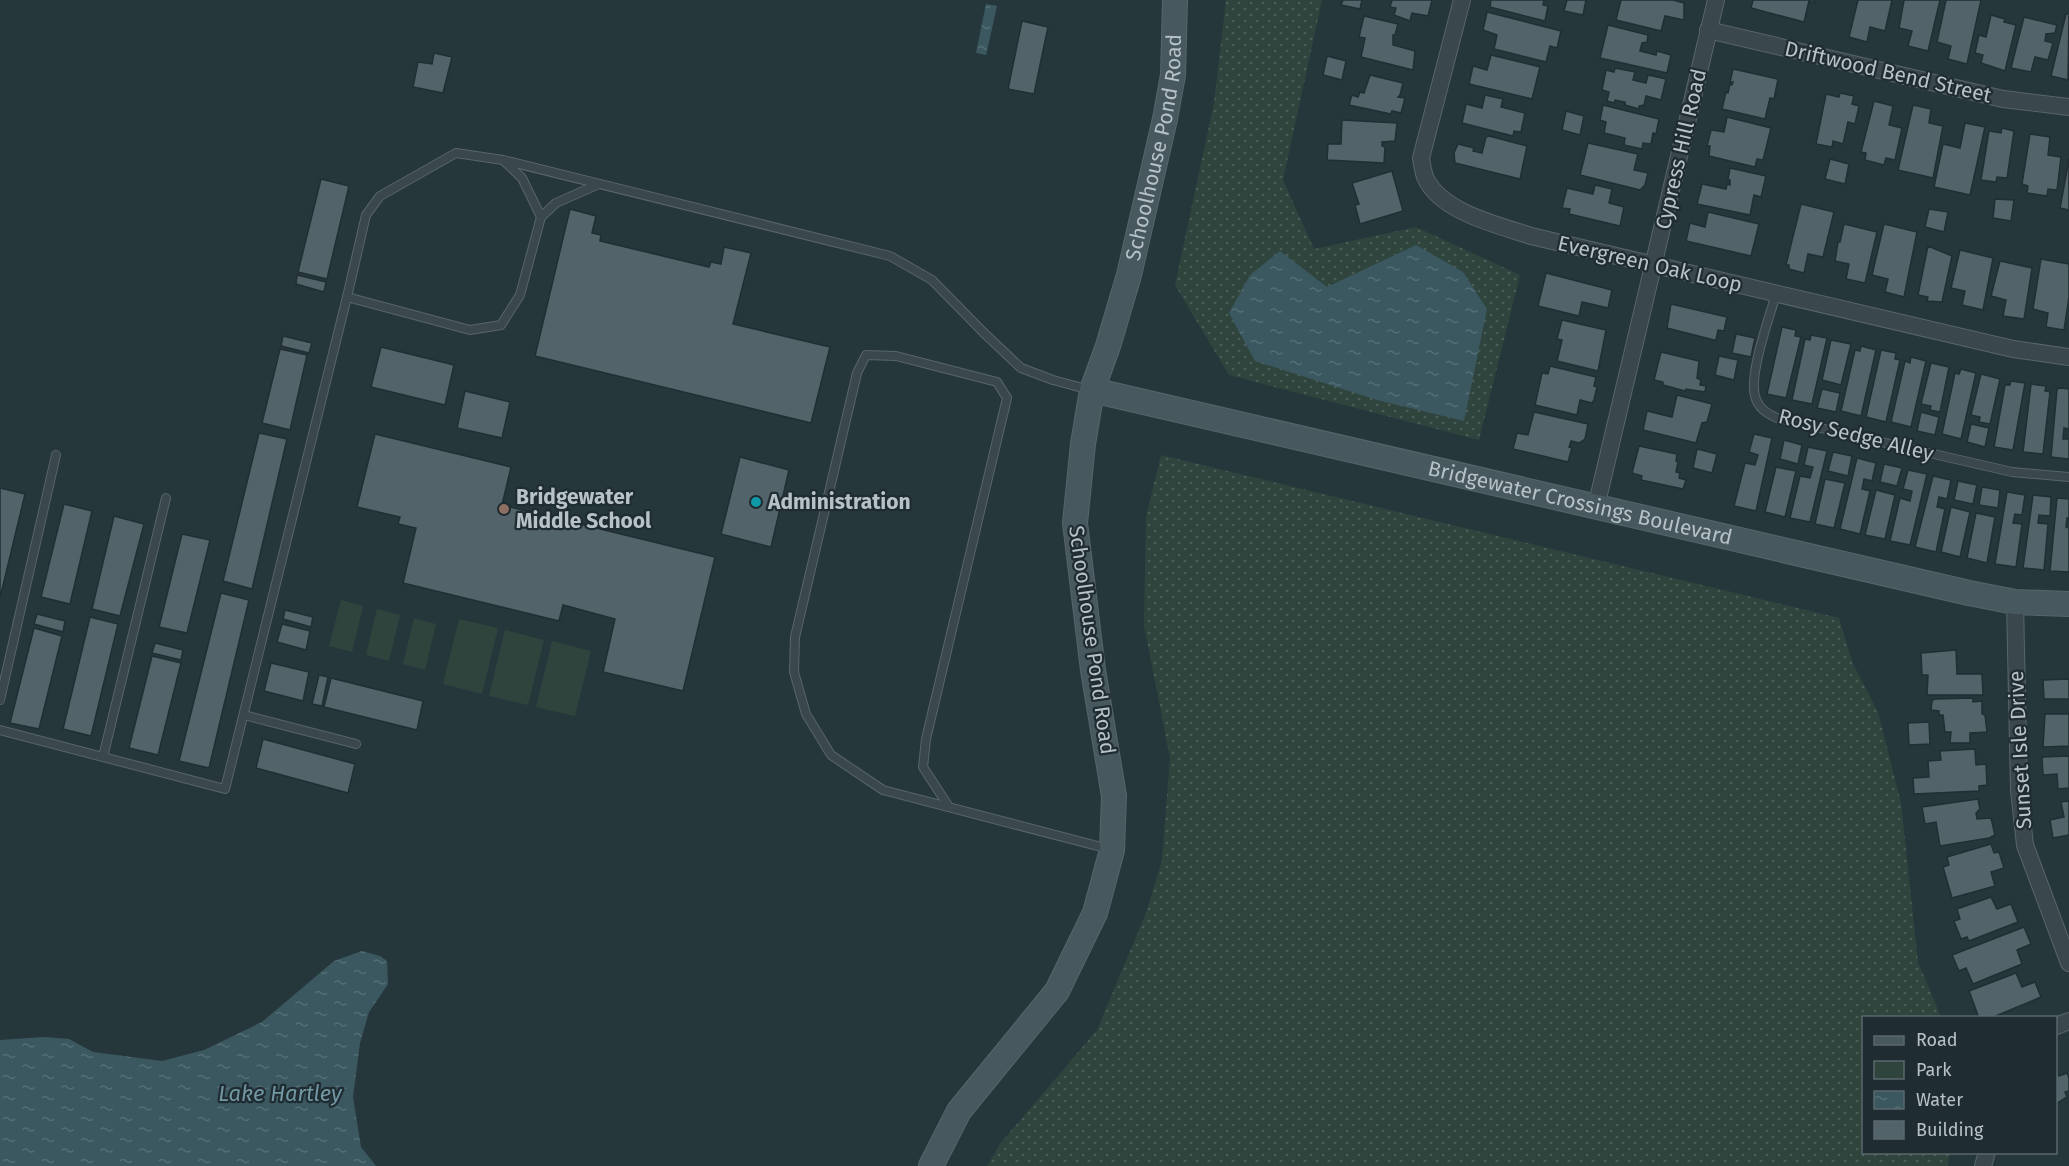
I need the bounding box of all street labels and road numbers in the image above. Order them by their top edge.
street label: Schoolhouse Pond Road [1120,34,1187,263]
street label: Driftwood Bend Street [1782,36,1994,109]
street label: Cypress Hill Road [1650,66,1712,232]
street label: Evergreen Oak Loop [1555,230,1745,298]
street label: Rosy Sedge Alley [1776,403,1937,467]
street label: Bridgewater Crossings Boulevard [1425,455,1735,551]
street label: Schoolhouse Pond Road [1063,524,1121,756]
street label: Sunset Isle Drive [2003,670,2037,830]

